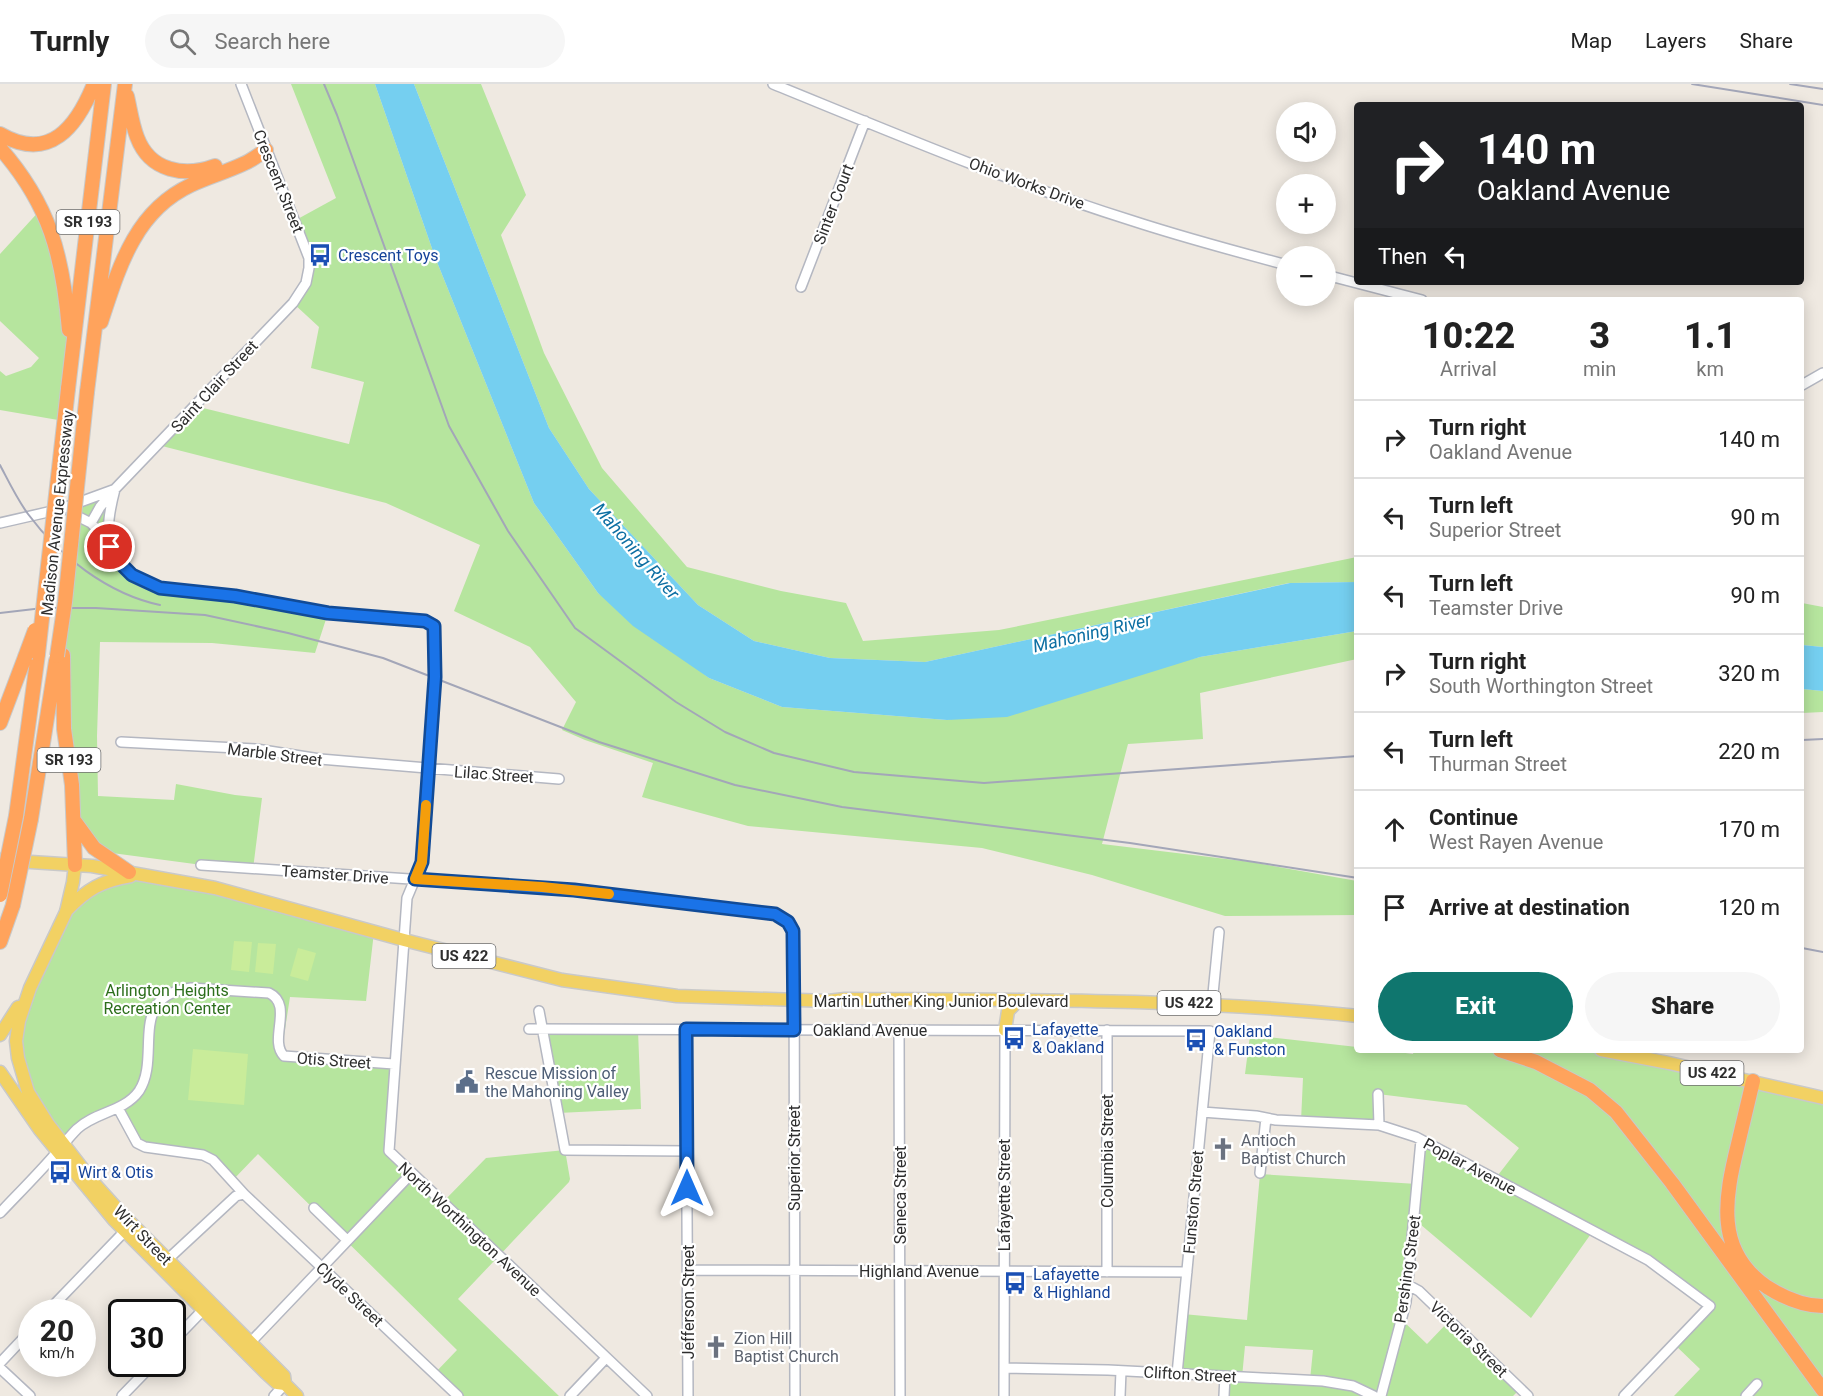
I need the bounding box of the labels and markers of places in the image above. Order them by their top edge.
bus stop icon: Crescent Toys [307,242,333,268]
place label: Crescent Toys [338,246,439,265]
pin [84,521,135,572]
place label: Lafayette & Oakland [1032,1020,1104,1057]
place label: Oakland & Funston [1214,1022,1286,1059]
bus stop icon: Lafayette & Oakland [1001,1025,1027,1051]
bus stop icon: Oakland & Funston [1183,1027,1209,1053]
place label: Rescue Mission of the Mahoning Valley [485,1064,629,1101]
public building icon: Rescue Mission of the Mahoning Valley [454,1069,480,1095]
place label: Antioch Baptist Church [1241,1131,1346,1168]
church icon: Antioch Baptist Church [1210,1136,1236,1162]
bus stop icon: Wirt & Otis [47,1159,73,1185]
place label: Wirt & Otis [78,1163,153,1182]
place label: Lafayette & Highland [1033,1265,1110,1302]
bus stop icon: Lafayette & Highland [1002,1270,1028,1296]
place label: Zion Hill Baptist Church [734,1329,839,1366]
church icon: Zion Hill Baptist Church [703,1334,729,1360]

